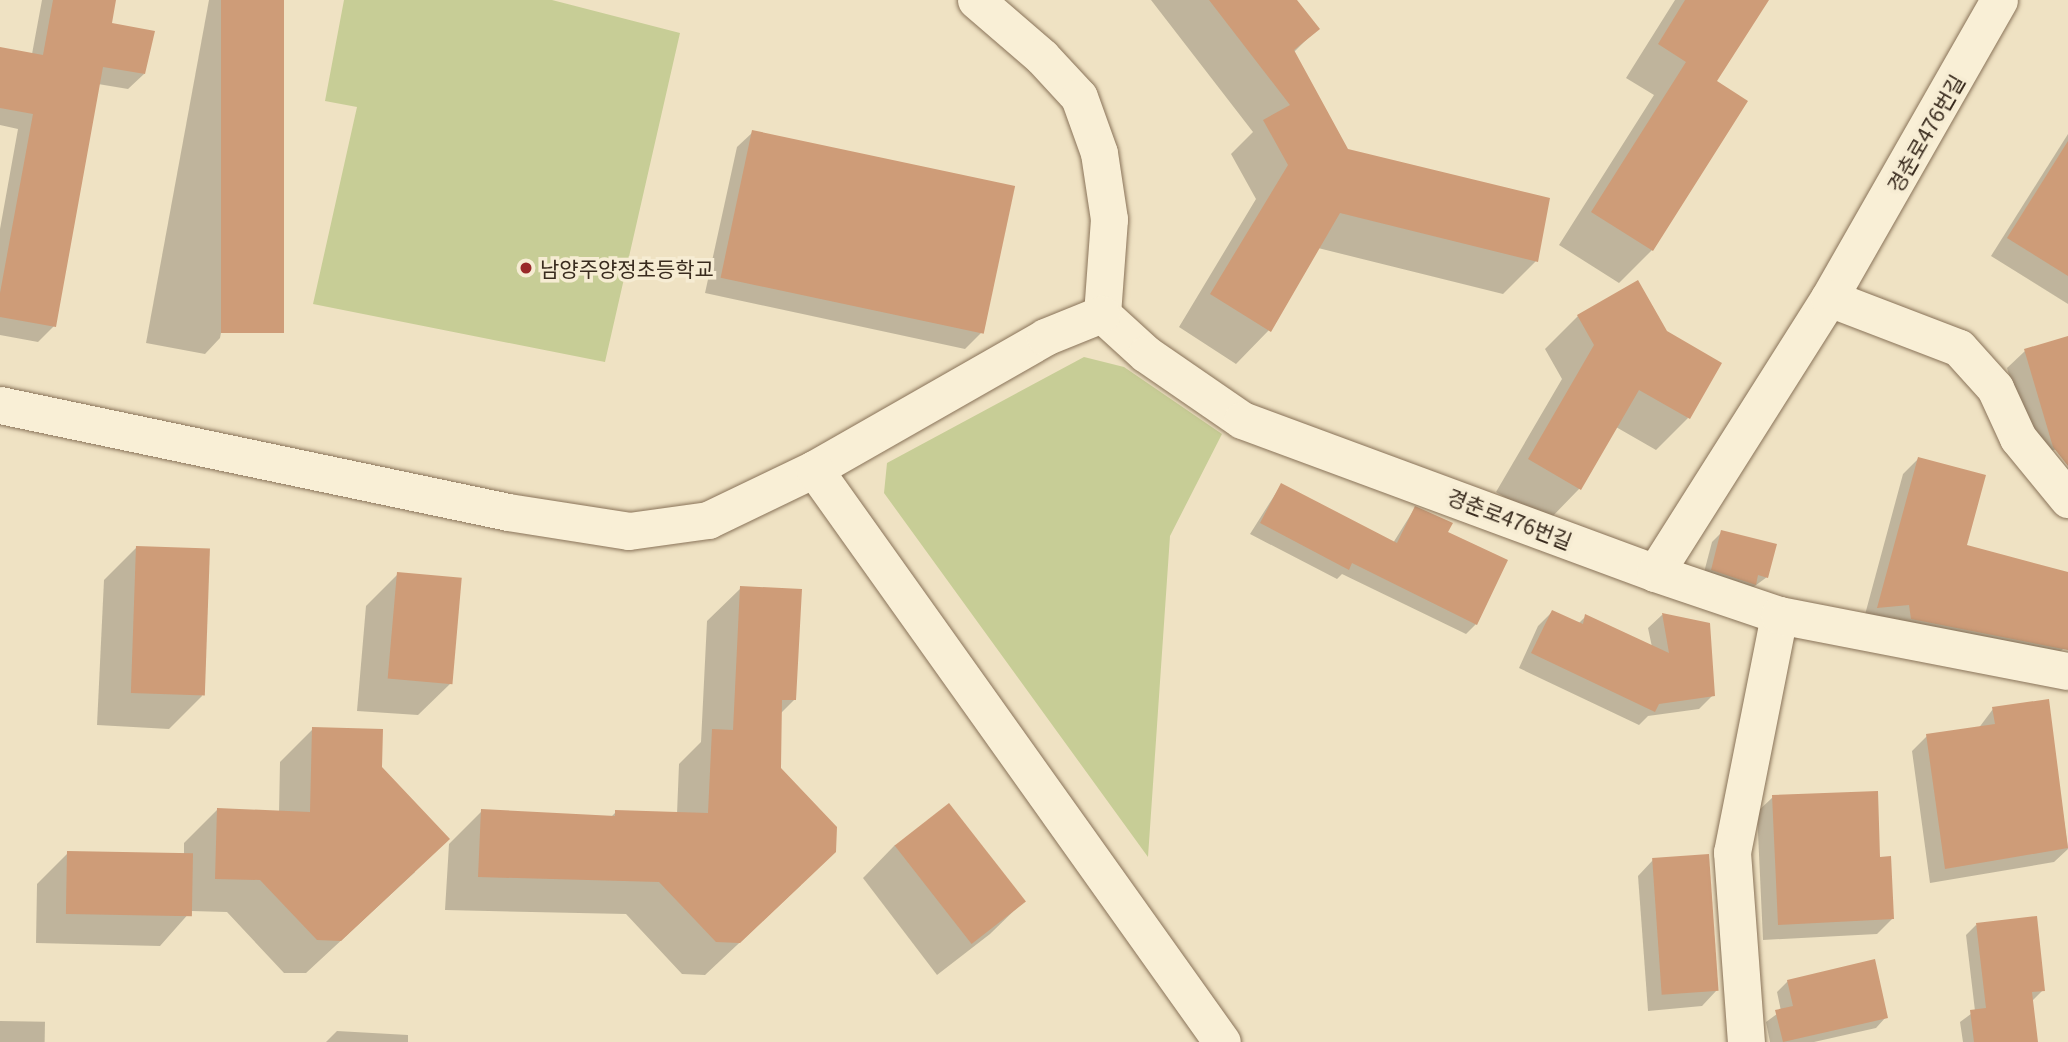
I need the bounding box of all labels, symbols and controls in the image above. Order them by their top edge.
street label: 경춘로476번길 [1881,70,1969,196]
place label: 남양주양정초등학교 [540,255,714,281]
marker: 남양주양정초등학교 [518,260,534,276]
street label: 경춘로476번길 [1444,483,1576,553]

